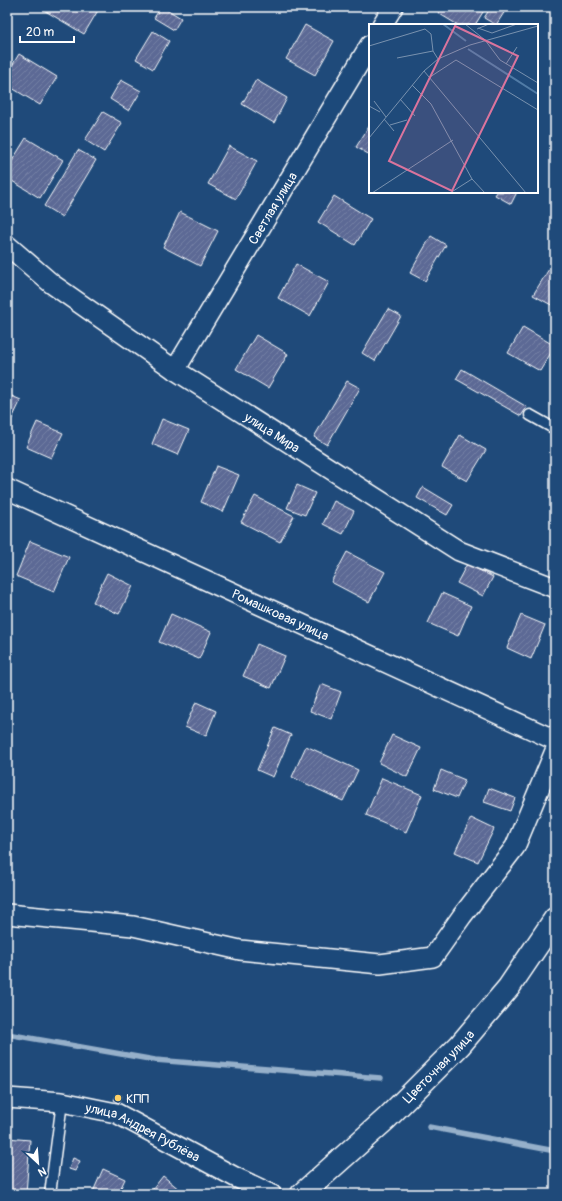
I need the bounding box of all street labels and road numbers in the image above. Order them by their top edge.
street label: Светлая улица [245,169,301,248]
street label: улица Мира [240,409,302,456]
street label: Ромашковая улица [229,586,331,644]
street label: Цветочная улица [400,1027,478,1107]
street label: улица Андрея Рублёва [83,1100,202,1166]

